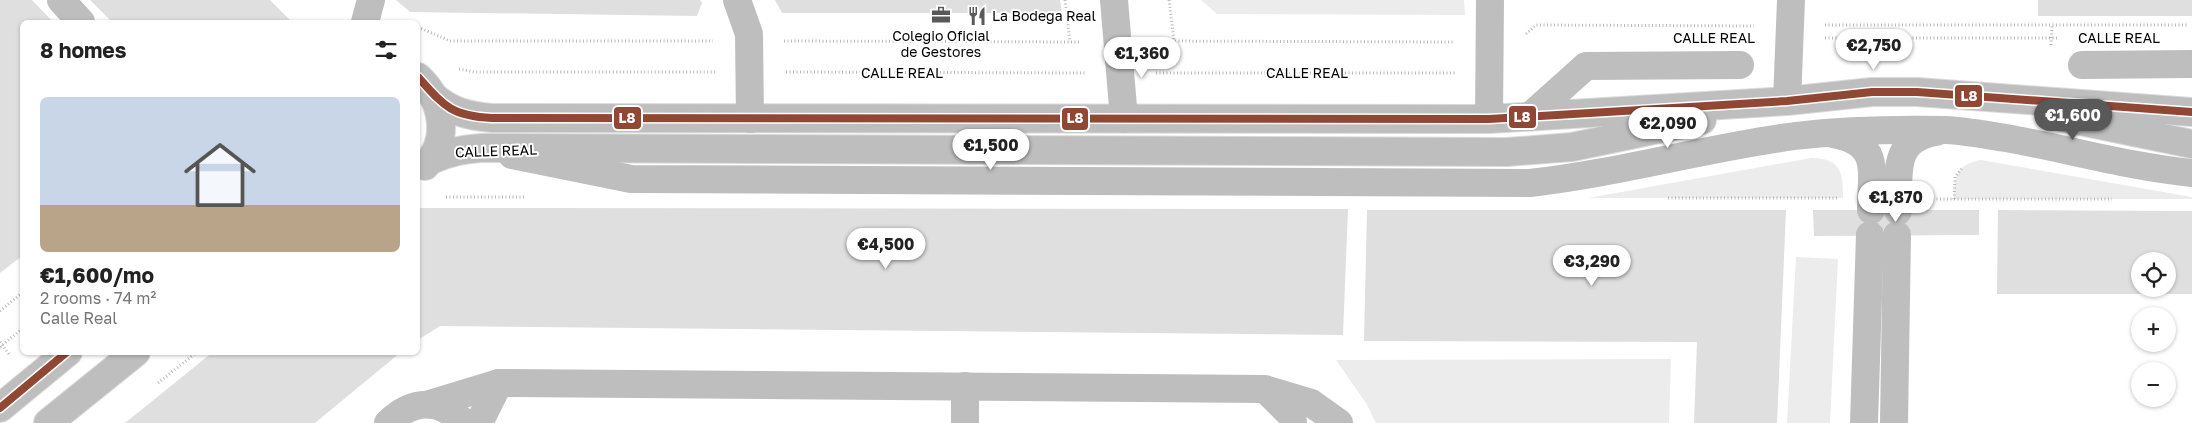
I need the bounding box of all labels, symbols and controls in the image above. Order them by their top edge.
office icon: Colegio Oficial de Gestores [930,4,952,26]
restaurant icon: La Bodega Real [966,5,988,27]
place label: La Bodega Real [992,7,1096,24]
place label: Colegio Oficial de Gestores [892,27,990,60]
pin: €2,750 [1833,28,1915,71]
street label: CALLE REAL [1673,29,1755,46]
street label: CALLE REAL [2078,29,2160,46]
text: €2,750 [1846,35,1902,55]
icon: filters [372,36,400,64]
pin: €1,360 [1101,36,1183,79]
text: 8 homes [40,37,127,63]
text: €1,360 [1115,43,1169,63]
street label: CALLE REAL [861,64,943,81]
street label: CALLE REAL [1266,64,1348,81]
line badge: L8 [1954,84,1983,108]
text: L8 [1961,87,1978,104]
pin: €1,600 [2032,98,2114,141]
line badge: L8 [1508,105,1537,129]
text: €1,600 [2045,105,2101,125]
line badge: L8 [613,106,642,130]
pin: €2,090 [1627,106,1709,149]
line badge: L8 [1061,107,1089,131]
text: L8 [1514,108,1531,125]
text: L8 [619,109,636,126]
text: L8 [1067,109,1084,126]
text: €2,090 [1639,113,1697,133]
pin: €1,500 [950,128,1032,171]
icon: home [175,130,265,220]
text: €1,500 [963,135,1019,155]
street label: CALLE REAL [455,141,537,160]
pin: €1,870 [1855,180,1937,223]
text: €1,870 [1869,187,1923,207]
pin: €4,500 [845,228,927,270]
text: €4,500 [858,234,914,254]
pin: €3,290 [1551,244,1633,287]
text: €3,290 [1564,251,1620,271]
map controls [2131,252,2176,407]
button: locate [2131,252,2176,297]
text: €1,600/mo [40,262,154,288]
text: 2 rooms · 74 m² [40,288,156,308]
button: + [2131,307,2176,352]
text: Calle Real [40,308,117,328]
button: − [2131,362,2176,407]

